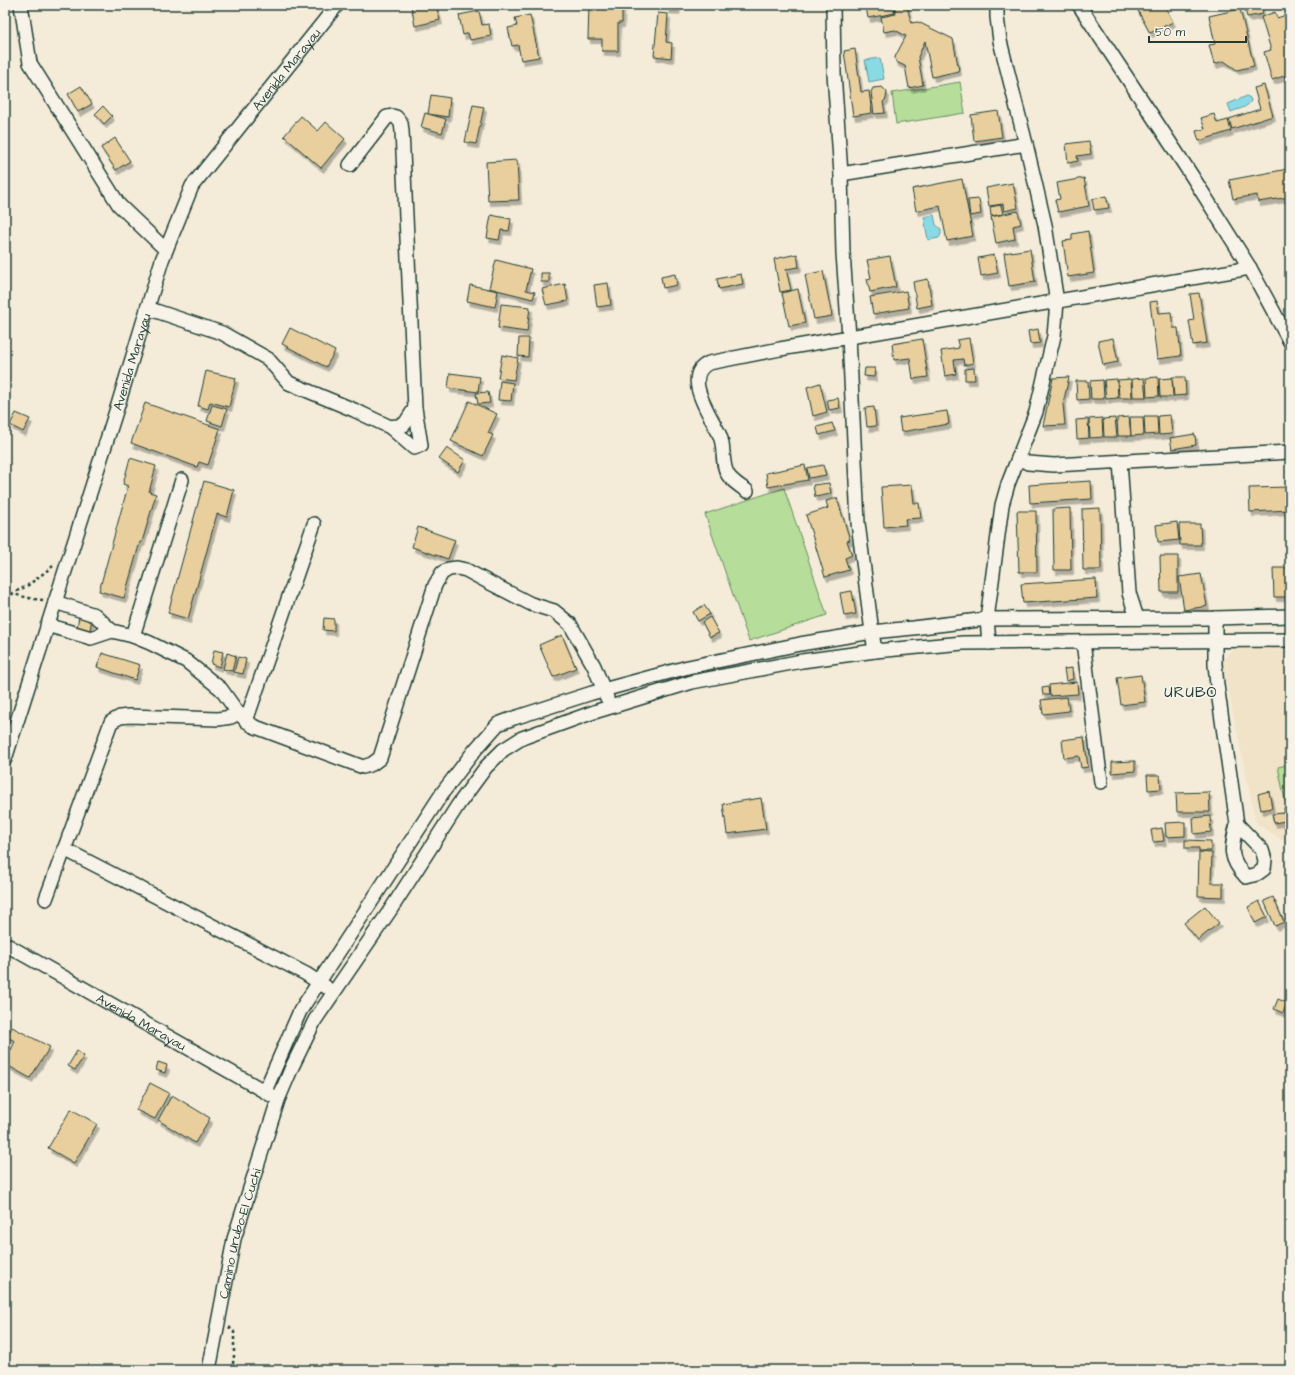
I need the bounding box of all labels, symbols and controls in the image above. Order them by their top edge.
scale bar [1149,18,1246,44]
street label: Avenida Marayau [248,24,325,114]
text: 50 m [1155,24,1186,41]
street label: Avenida Marayau [109,311,155,413]
district label: URUBO [1164,682,1218,703]
street label: Avenida Marayau [93,990,190,1055]
street label: Camino Urubo-El Cuchi [215,1166,266,1300]

